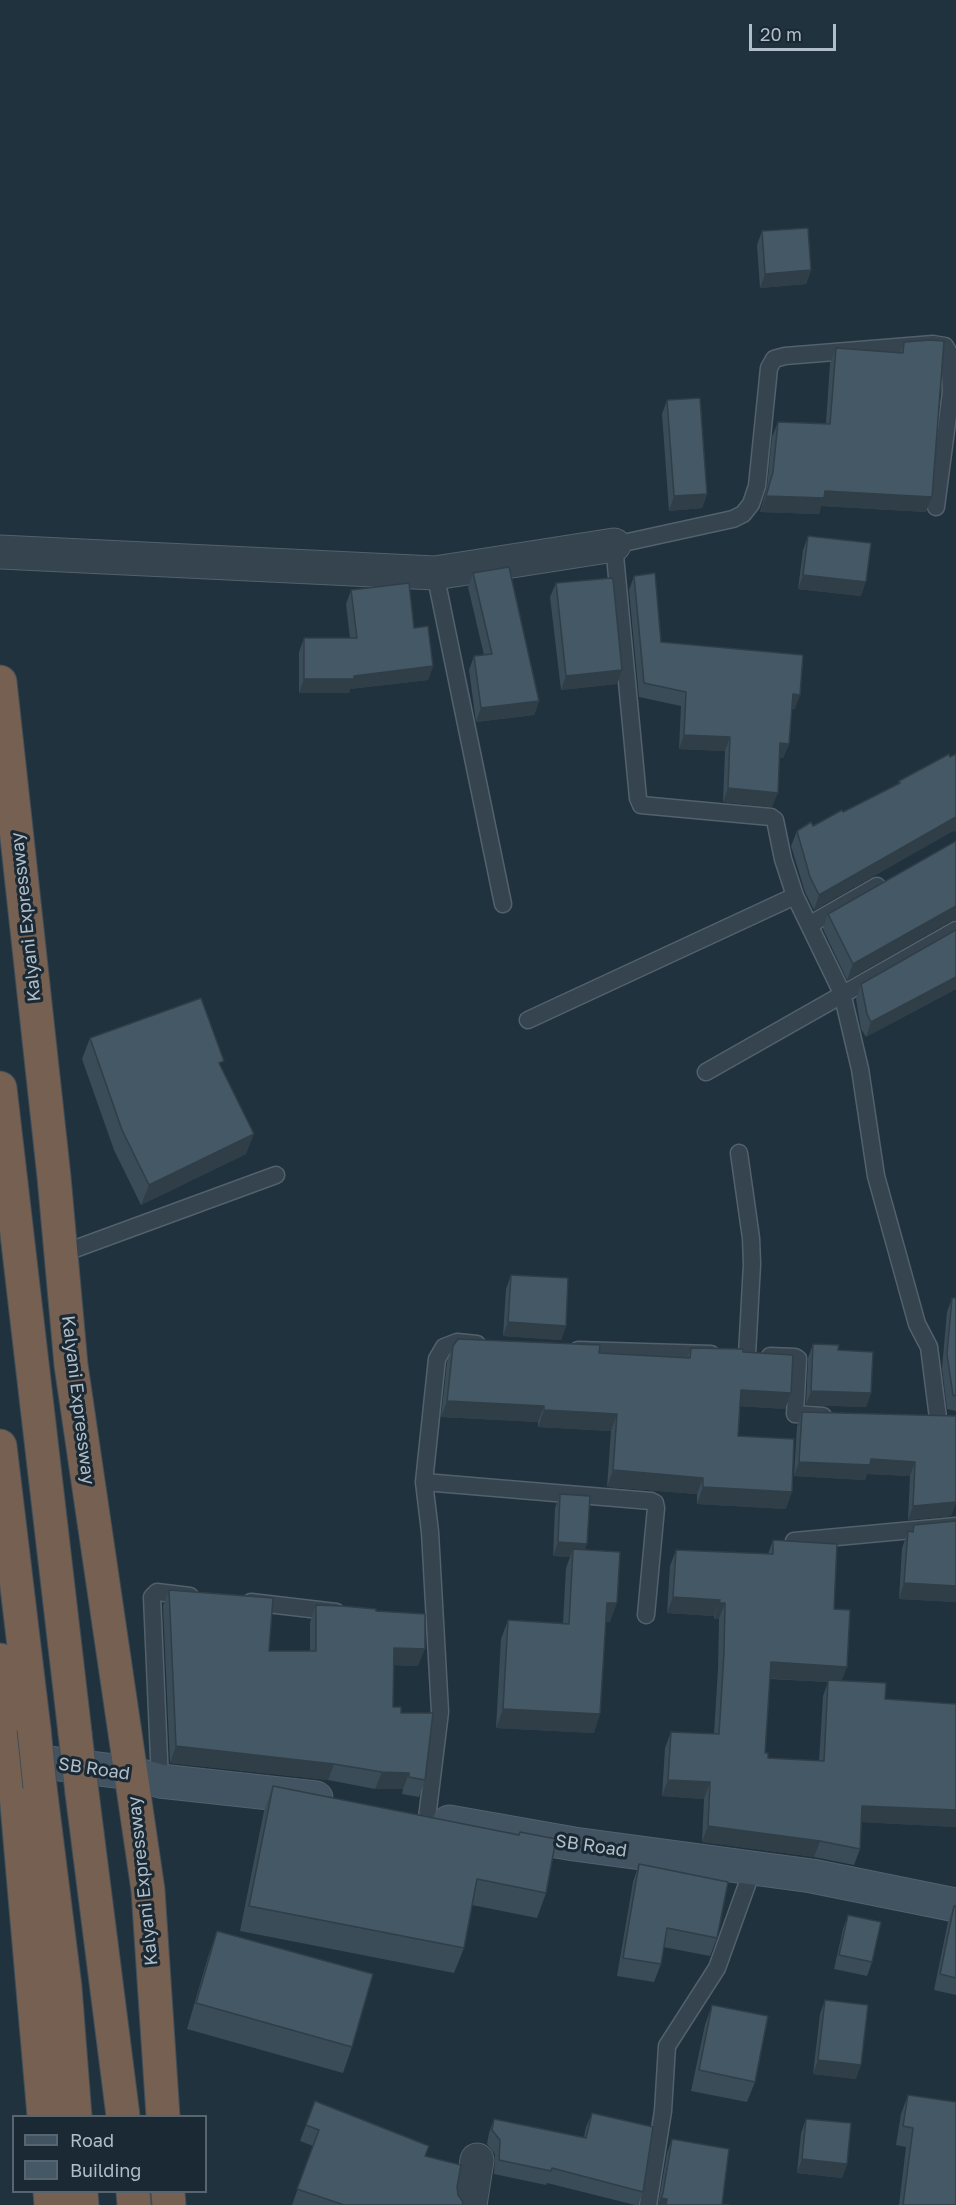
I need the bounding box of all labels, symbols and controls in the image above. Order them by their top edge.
scale bar [752,12,839,50]
text: 20 m [760,23,802,45]
street label: Kalyani Expressway [6,831,46,1003]
street label: Kalyani Expressway [57,1314,99,1486]
street label: SB Road [57,1753,131,1785]
street label: Kalyani Expressway [123,1795,163,1967]
street label: SB Road [554,1830,628,1862]
legend [12,2115,207,2193]
text: Road [70,2129,114,2151]
text: Building [70,2159,141,2181]

